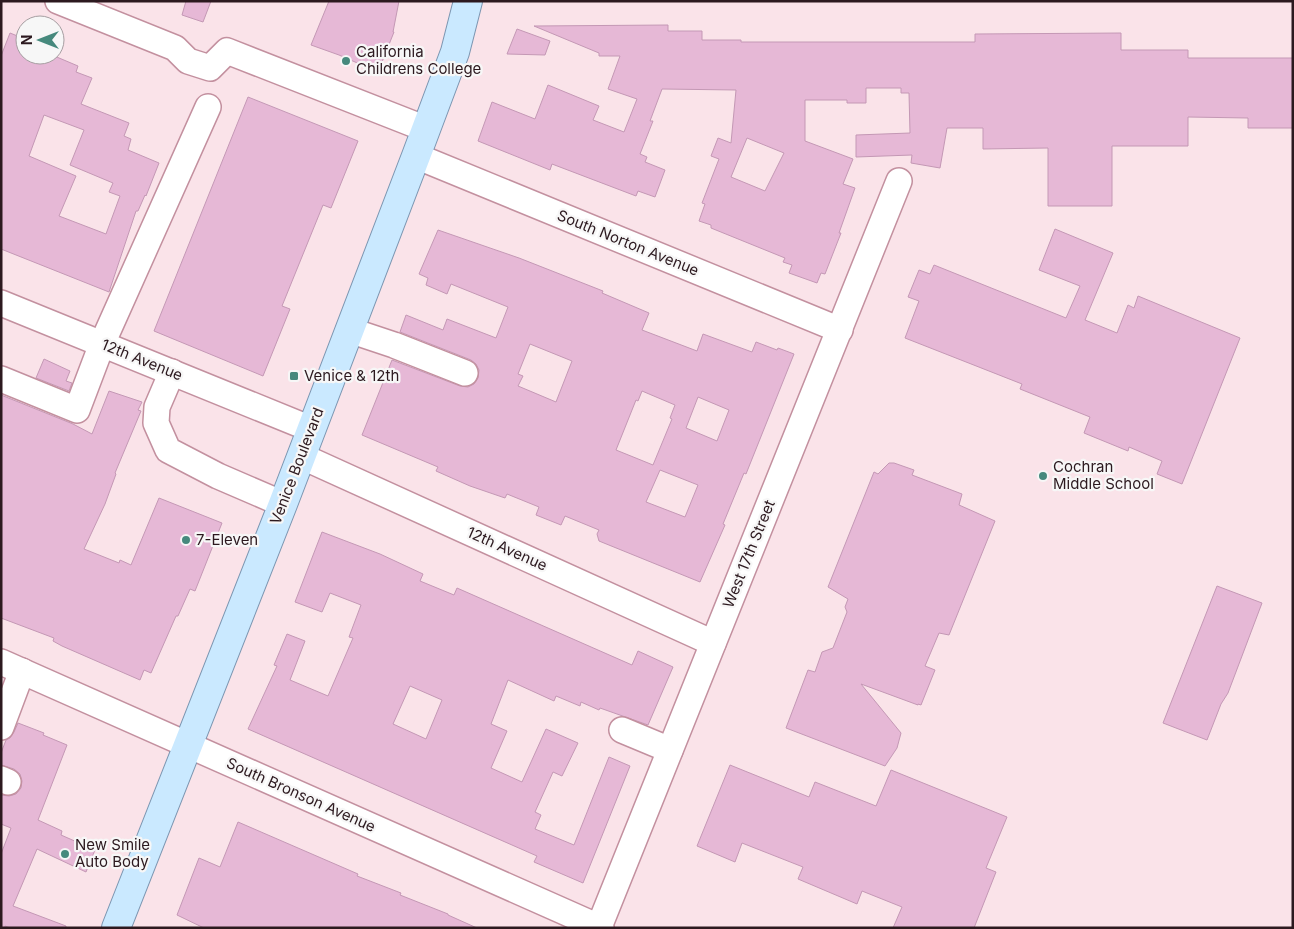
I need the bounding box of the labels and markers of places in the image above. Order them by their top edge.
place label: California Childrens College [356,42,481,78]
marker: California Childrens College [340,55,352,67]
place label: Venice & 12th [304,366,399,385]
marker: Venice & 12th [288,370,300,382]
place label: Cochran Middle School [1053,457,1154,493]
marker: Cochran Middle School [1037,470,1049,482]
place label: 7-Eleven [196,530,258,549]
marker: 7-Eleven [180,534,192,546]
place label: New Smile Auto Body [75,835,150,871]
marker: New Smile Auto Body [59,848,71,860]

